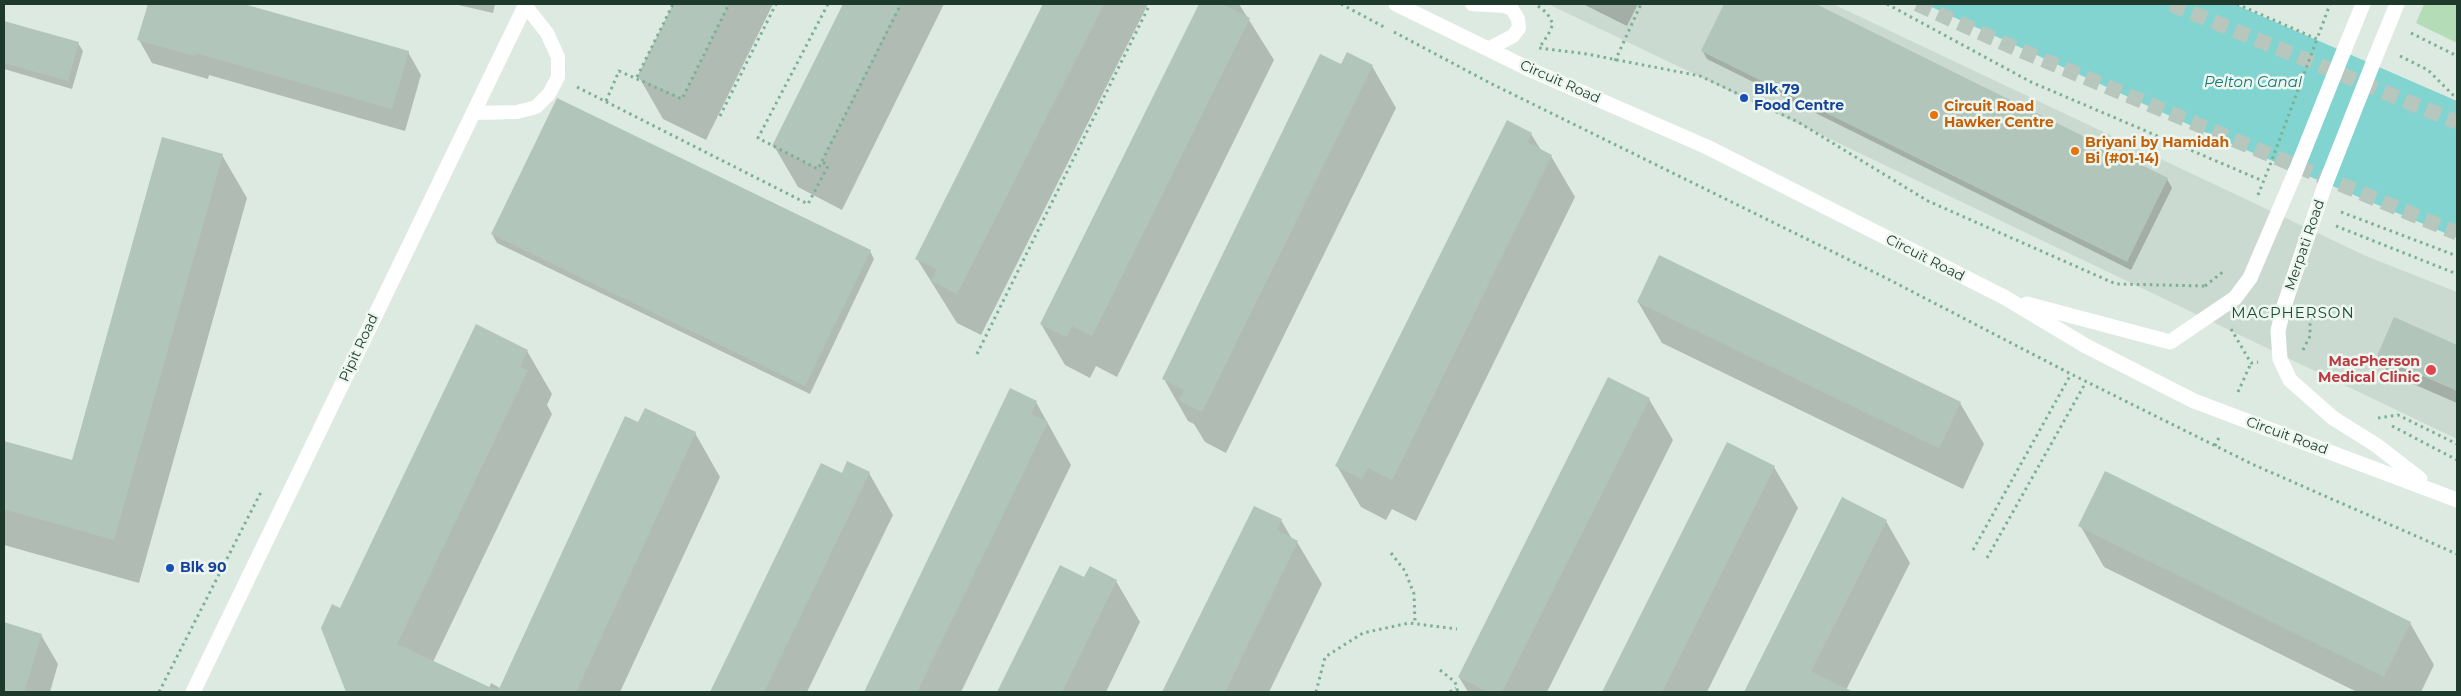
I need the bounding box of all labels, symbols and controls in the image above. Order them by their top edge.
street label: Circuit Road [1517,57,1603,107]
water label: Pelton Canal [2204,74,2302,92]
place label: Blk 79 Food Centre [1754,82,1844,114]
marker: Blk 79 Food Centre [1738,92,1750,104]
place label: Circuit Road Hawker Centre [1944,99,2054,132]
marker: Circuit Road Hawker Centre [1928,109,1940,121]
place label: Briyani by Hamidah Bi (#01-14) [2085,135,2229,168]
marker: Briyani by Hamidah Bi (#01-14) [2069,145,2081,157]
street label: Merpati Road [2282,197,2328,293]
street label: Circuit Road [1883,231,1967,285]
district label: MACPHERSON [2230,305,2356,323]
street label: Pipit Road [336,311,382,385]
place label: MacPherson Medical Clinic [2318,354,2420,387]
marker: MacPherson Medical Clinic [2424,363,2438,377]
street label: Circuit Road [2244,413,2330,459]
place label: Blk 90 [180,560,226,576]
marker: Blk 90 [164,562,176,574]

